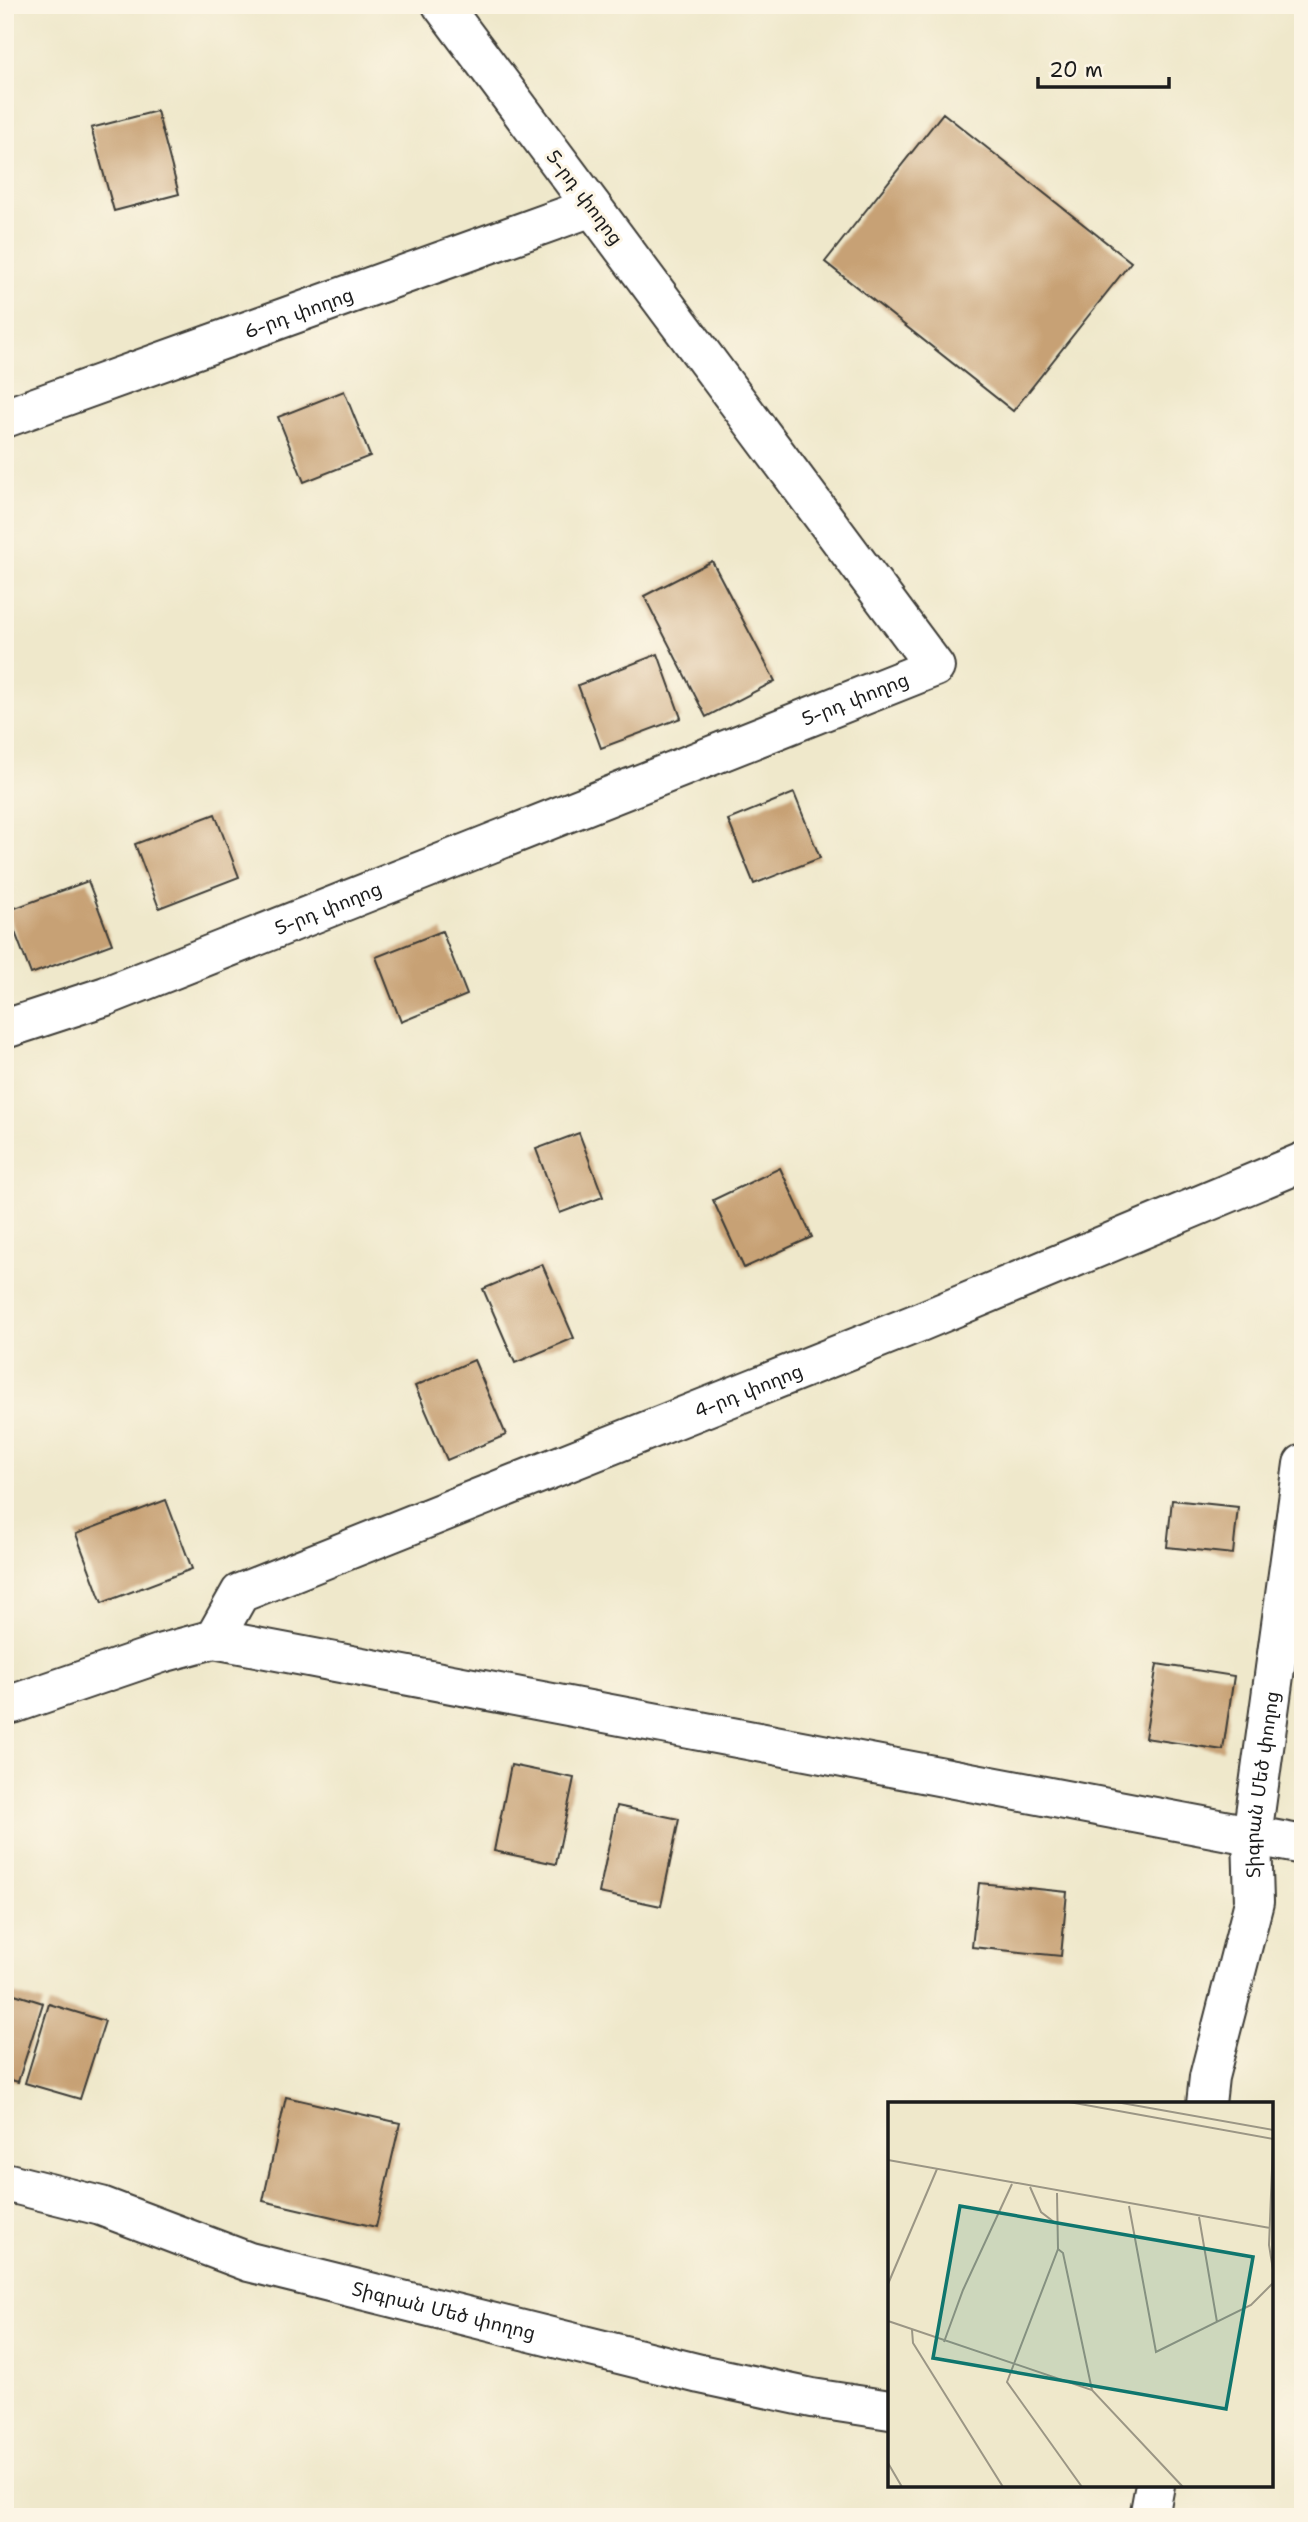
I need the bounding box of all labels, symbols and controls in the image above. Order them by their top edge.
scale bar [1038,46,1170,90]
text: 20 m [1049,56,1103,84]
street label: 5-րդ փողոց [541,145,629,250]
street label: 6-րդ փողոց [241,282,357,344]
street label: 5-րդ փողոց [798,667,912,732]
street label: 5-րդ փողոց [271,876,385,941]
street label: 4-րդ փողոց [691,1358,806,1424]
street label: Տիգրան Մեծ փողոց [1240,1690,1285,1878]
inset map [888,2102,1273,2487]
street label: Տիգրան Մեծ փողոց [349,2276,538,2346]

